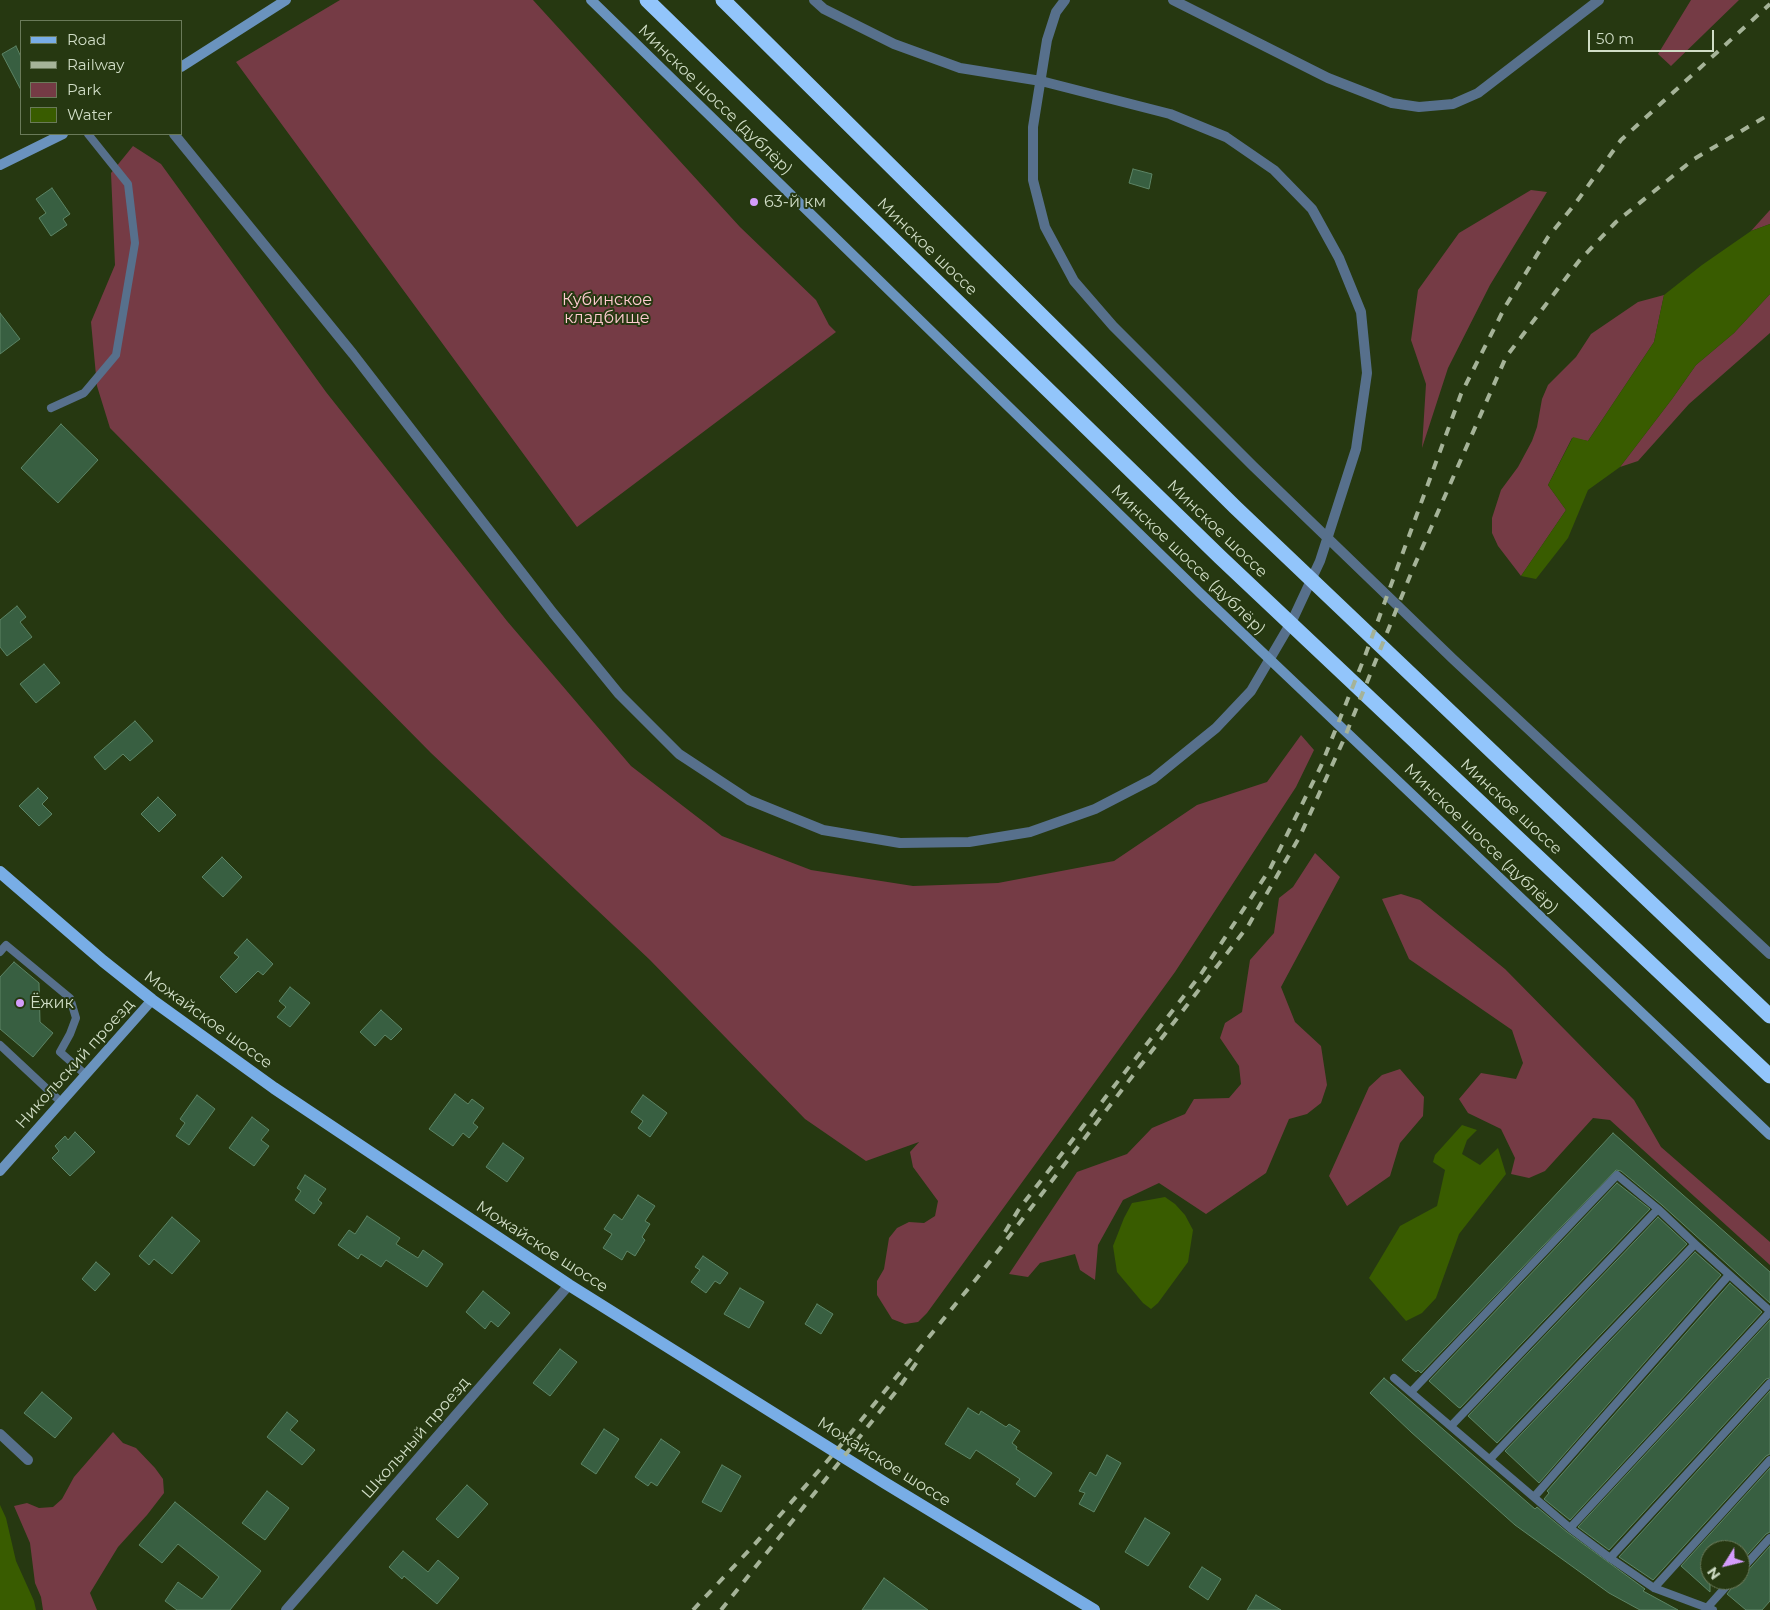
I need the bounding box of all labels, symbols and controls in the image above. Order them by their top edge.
legend [20,20,182,135]
scale bar [1590,20,1716,52]
street label: Минское шоссе (дублёр) [634,21,796,179]
text: 50 m [1596,29,1634,48]
text: Road [67,30,106,49]
text: Railway [67,55,124,74]
text: Park [67,80,101,99]
text: Water [67,105,113,124]
place label: 63-й км [764,192,826,212]
street label: Минское шоссе [873,194,981,300]
marker: 63-й км [748,196,760,208]
park label: Кубинское кладбище [562,290,652,328]
street label: Минское шоссе [1163,476,1271,582]
street label: Минское шоссе (дублёр) [1107,481,1269,639]
street label: Минское шоссе [1456,755,1566,859]
street label: Минское шоссе (дублёр) [1400,760,1562,918]
street label: Можайское шоссе [140,967,276,1073]
place label: Ёжик [30,993,74,1013]
street label: Никольский проезд [12,995,138,1133]
marker: Ёжик [14,997,26,1009]
street label: Можайское шоссе [472,1197,612,1297]
street label: Школьный проезд [358,1373,474,1503]
street label: Можайское шоссе [814,1413,954,1511]
north arrow [1700,1540,1750,1590]
text: N [1703,1563,1724,1583]

